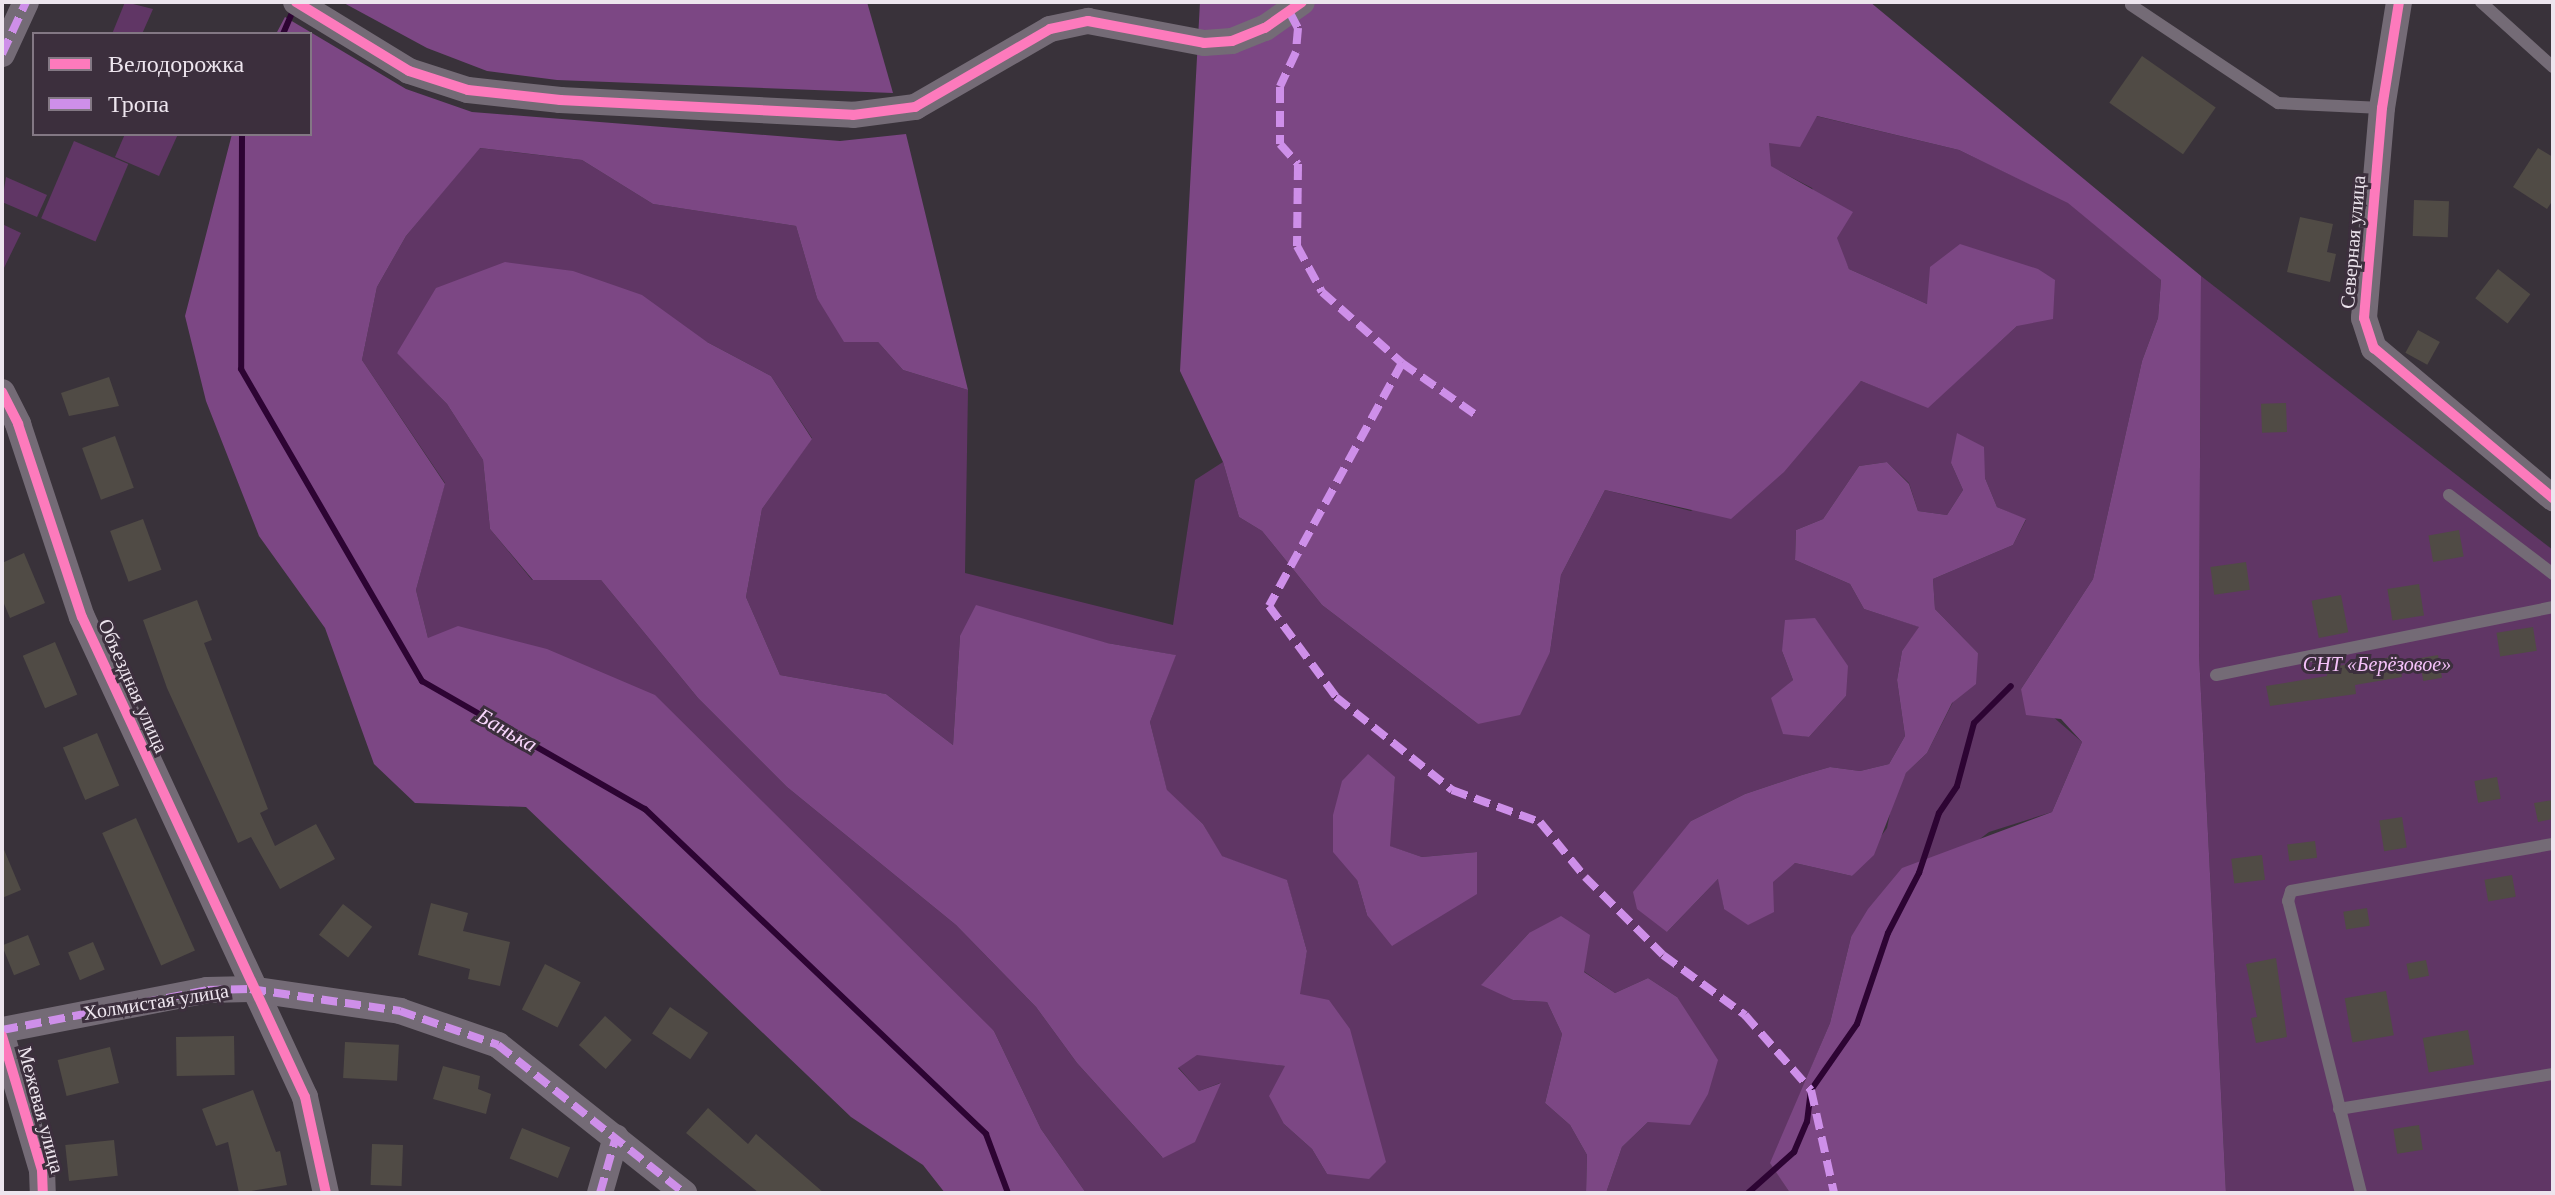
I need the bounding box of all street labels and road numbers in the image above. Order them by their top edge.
street label: Северная улица [2335,174,2371,310]
street label: Объездная улица [93,615,173,757]
street label: Холмистая улица [82,979,230,1025]
street label: Межевая улица [13,1044,69,1176]

